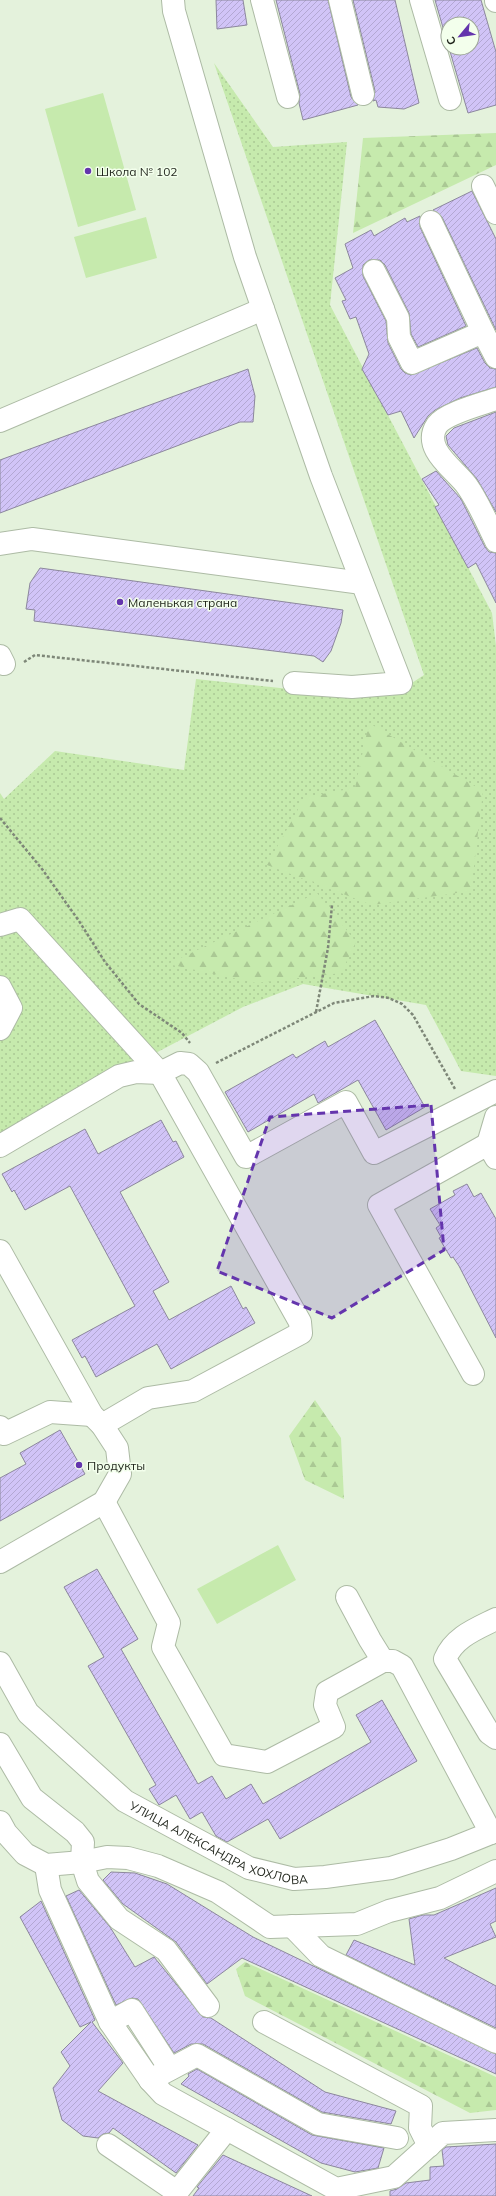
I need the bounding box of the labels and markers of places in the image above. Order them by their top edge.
place label: Школа № 102 [96,164,178,179]
marker: Школа № 102 [83,166,93,176]
place label: Маленькая страна [128,595,237,610]
marker: Маленькая страна [115,597,125,607]
place label: Продукты [87,1458,145,1473]
marker: Продукты [74,1460,84,1470]

